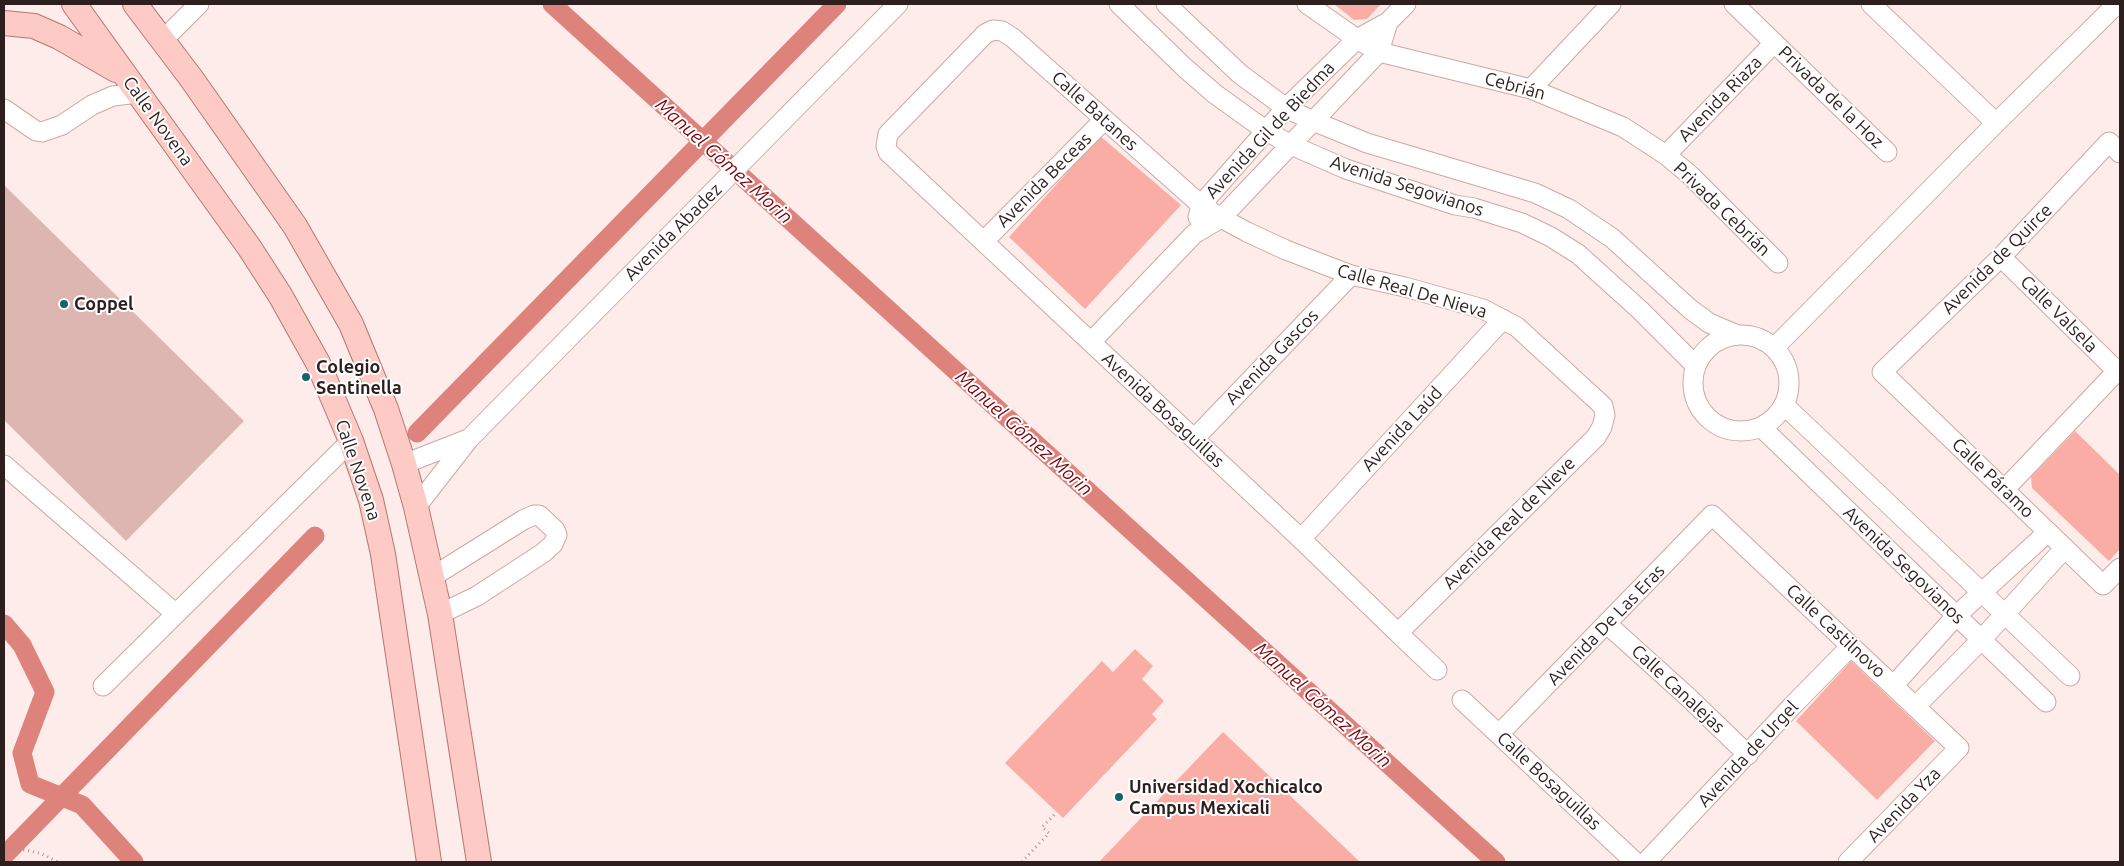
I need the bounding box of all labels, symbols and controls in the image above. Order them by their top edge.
street label: Privada de la Hoz [1774,41,1888,153]
street label: Avenida Riaza [1674,52,1766,146]
street label: Avenida Gil de Biedma [1201,57,1339,203]
street label: Calle Batanes [1047,67,1143,155]
street label: Cebrián [1482,68,1548,104]
street label: Calle Novena [118,72,198,170]
water label: Manuel Gómez Morin [651,93,797,229]
street label: Avenida Beceas [992,128,1096,232]
street label: Avenida Segovianos [1328,151,1486,221]
street label: Privada Cebrián [1669,157,1775,261]
street label: Avenida Abadez [620,179,726,285]
street label: Avenida de Quirce [1937,199,2057,319]
street label: Calle Real De Nieva [1335,259,1489,323]
street label: Calle Valsela [2016,271,2102,357]
place label: Coppel [74,293,134,315]
marker: Coppel [58,298,70,310]
street label: Avenida Gascos [1221,305,1323,409]
street label: Avenida Bosaguillas [1097,348,1229,472]
place label: Colegio Sentinella [316,356,402,398]
water label: Manuel Gómez Morin [951,365,1097,501]
marker: Colegio Sentinella [300,371,312,383]
street label: Avenida Laúd [1357,382,1447,476]
street label: Calle Novena [331,417,385,523]
street label: Calle Páramo [1947,433,2039,523]
street label: Avenida Real de Nieve [1438,452,1580,594]
street label: Avenida Segovianos [1839,502,1969,628]
street label: Avenida De Las Eras [1543,560,1669,690]
street label: Calle Castilnovo [1782,579,1890,683]
water label: Manuel Gómez Morin [1250,637,1396,773]
street label: Calle Canalejas [1627,640,1729,738]
street label: Avenida de Urgel [1693,696,1803,812]
street label: Calle Bosaguillas [1493,727,1605,835]
street label: Avenida Yza [1863,763,1945,847]
place label: Universidad Xochicalco Campus Mexicali [1129,776,1323,819]
marker: Universidad Xochicalco Campus Mexicali [1113,791,1125,803]

